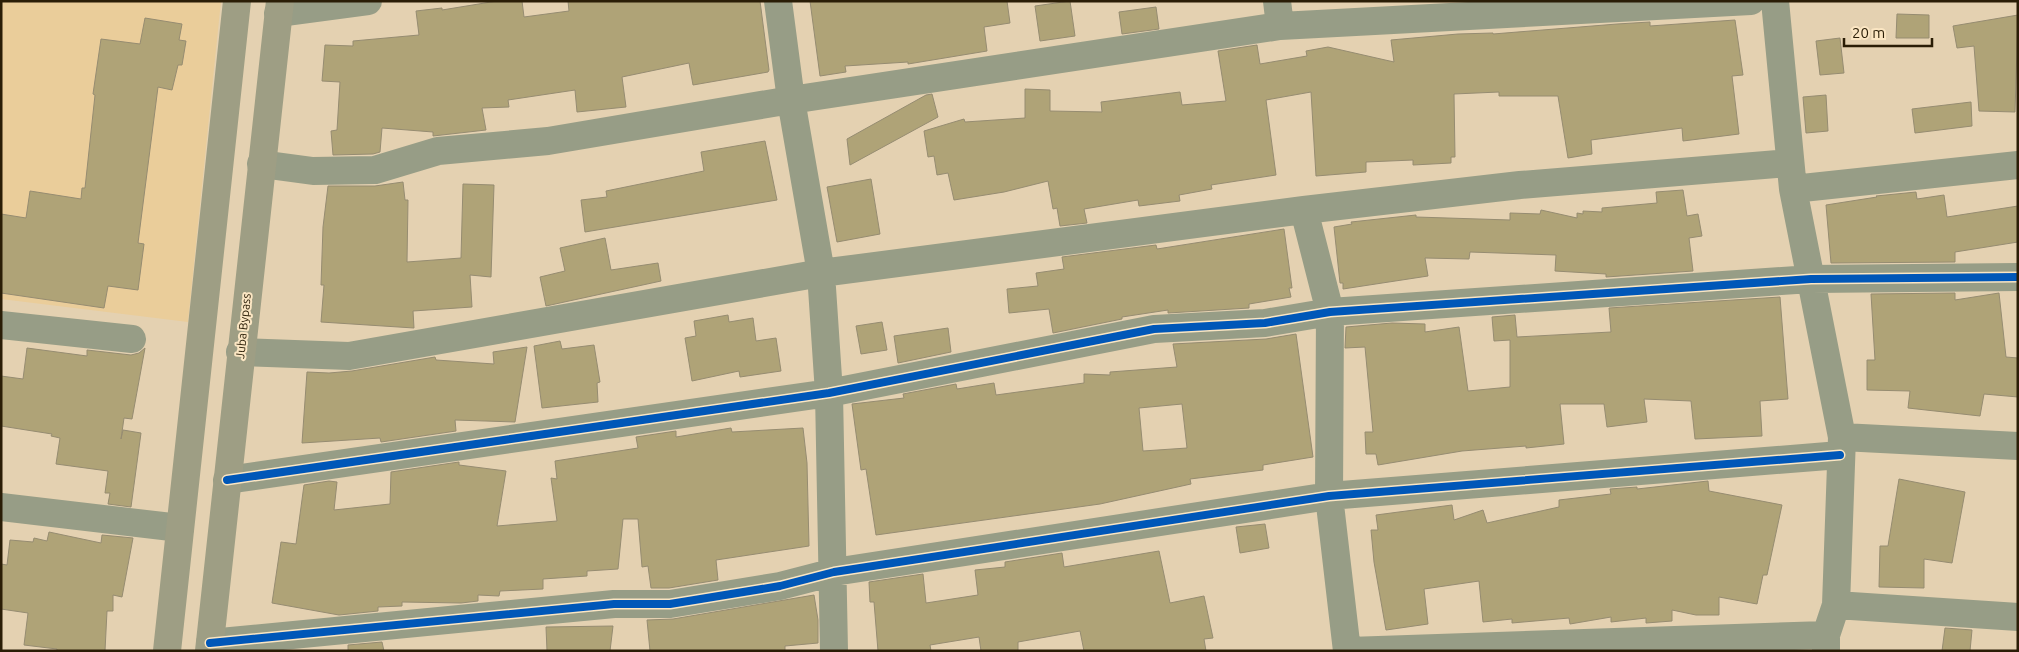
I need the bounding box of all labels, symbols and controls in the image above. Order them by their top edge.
scale bar [1844,15,1932,47]
text: 20 m [1852,24,1885,41]
street label: Juba Bypass [233,293,253,359]

